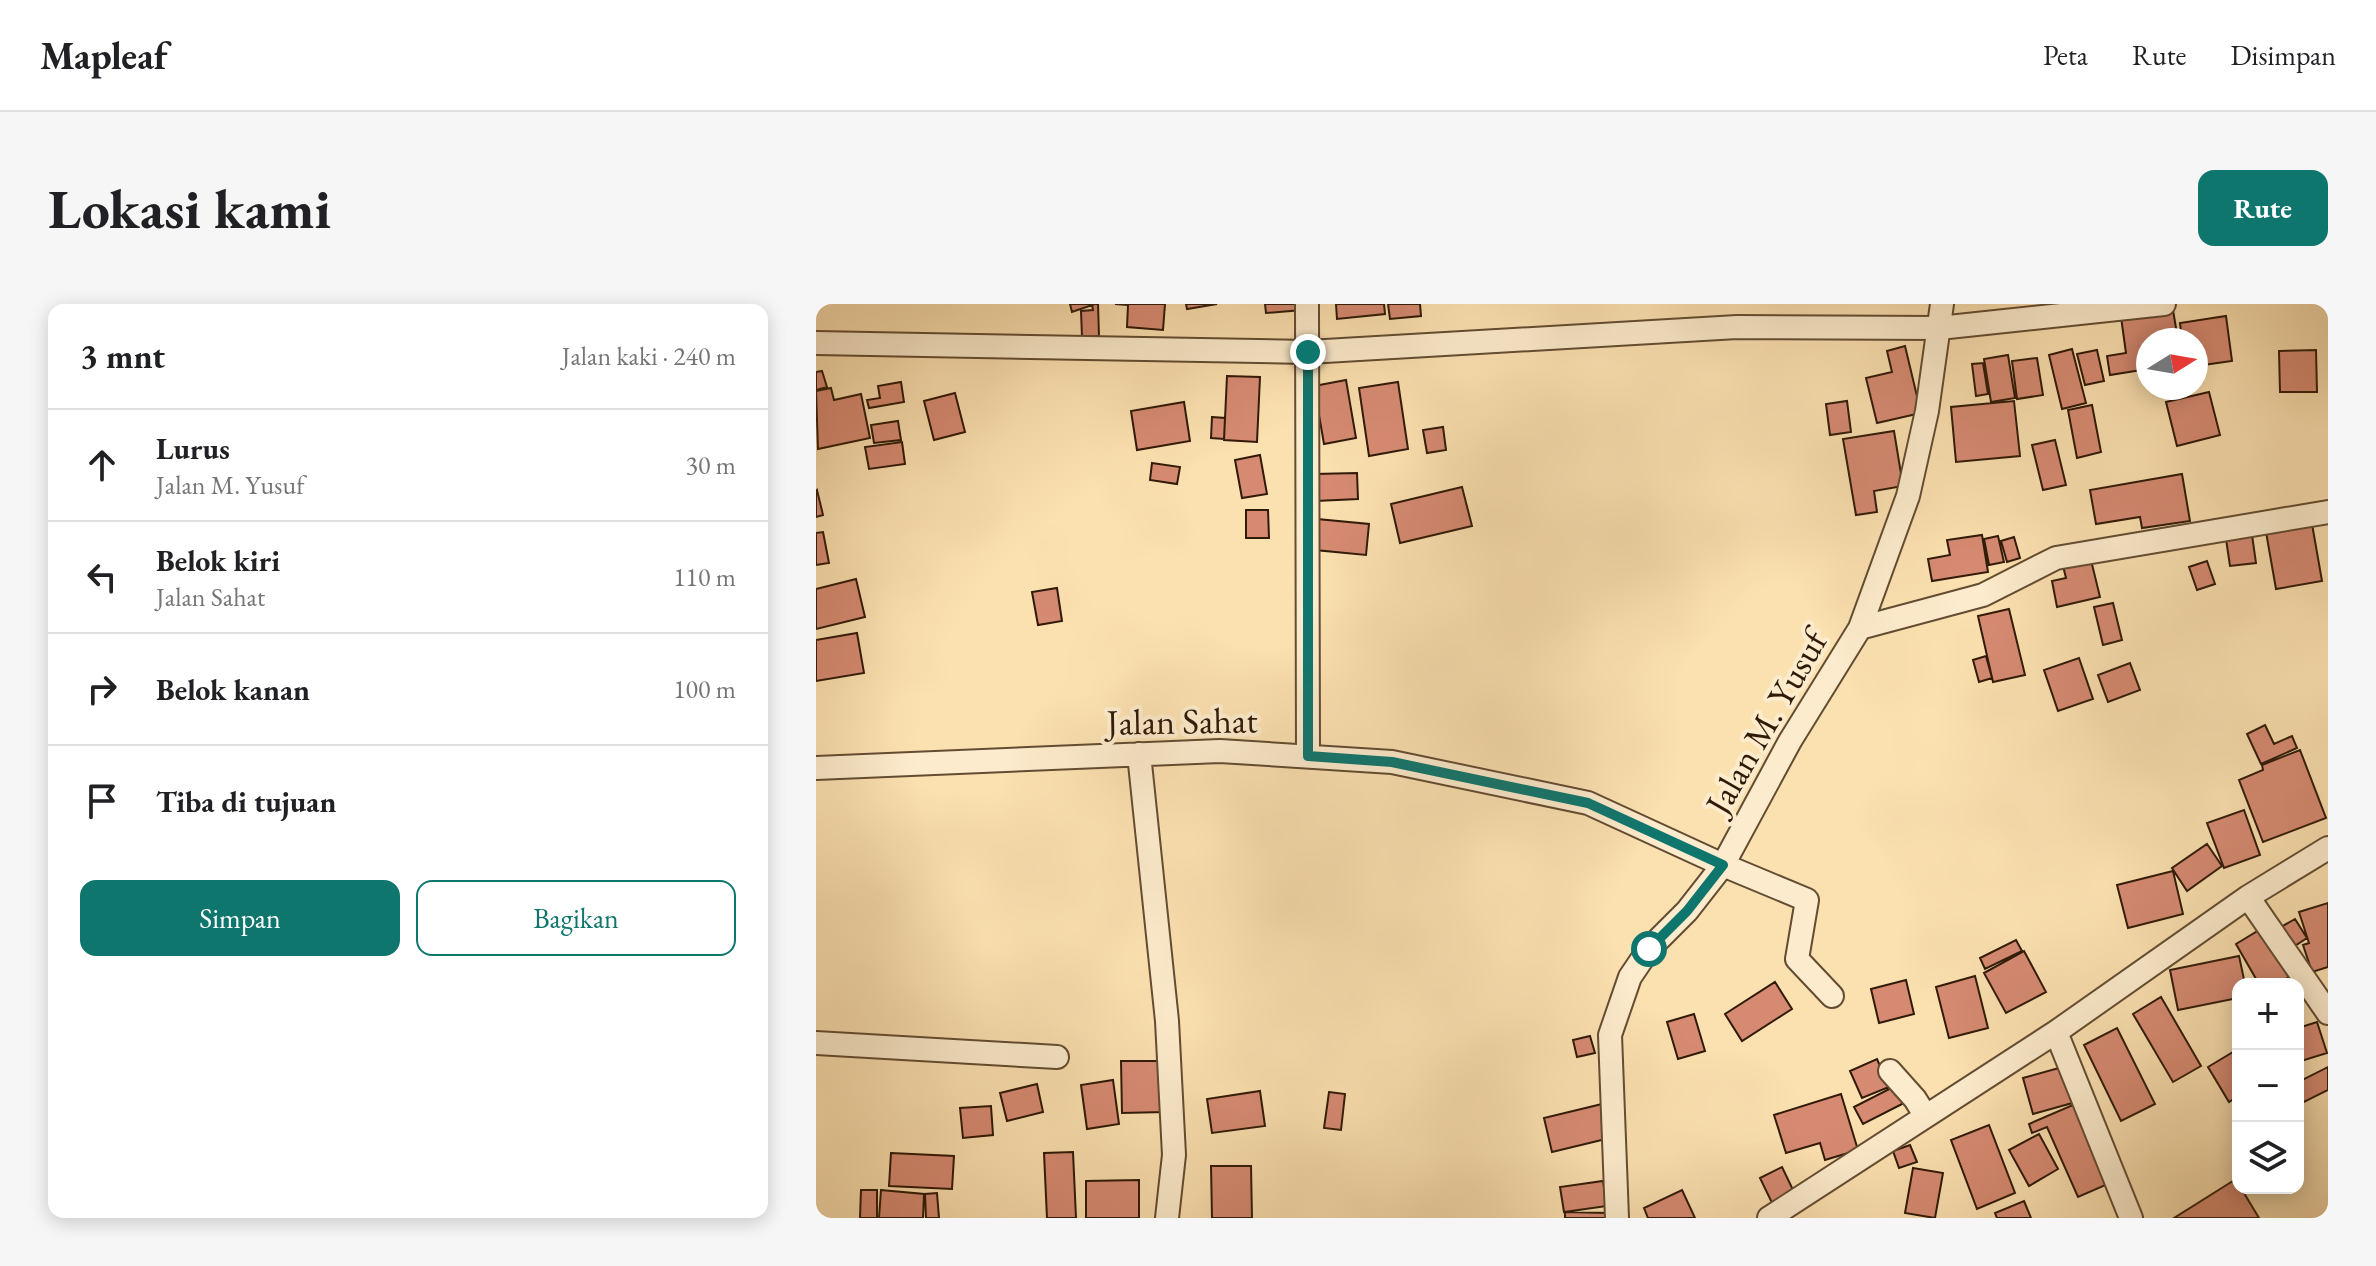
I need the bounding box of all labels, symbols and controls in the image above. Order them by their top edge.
text: Mapleaf [40,31,167,80]
text: Peta [2043,37,2088,73]
text: Rute [2132,37,2186,73]
text: Disimpan [2230,37,2336,73]
button: Rute [2198,170,2328,246]
text: Lokasi kami [48,172,331,245]
north arrow [2136,328,2208,400]
text: 3 mnt [80,334,165,378]
route end [1290,334,1326,370]
text: Jalan kaki · 240 m [562,339,736,373]
text: Lurus [156,429,230,468]
icon: ahead [80,443,124,487]
text: 30 m [686,448,736,482]
text: Jalan M. Yusuf [156,468,304,502]
text: Belok kiri [156,541,280,580]
icon: left [80,555,124,599]
text: 110 m [673,560,736,594]
text: Jalan Sahat [156,580,265,614]
street label: Jalan M. Yusuf [1693,617,1840,825]
icon: right [80,667,124,711]
text: Belok kanan [156,670,310,709]
text: 100 m [673,672,736,706]
street label: Jalan Sahat [1103,696,1259,746]
icon: arrive [80,779,124,823]
text: Tiba di tujuan [156,782,336,821]
button: Simpan [80,880,400,956]
button: Bagikan [416,880,736,956]
route start [1631,931,1667,967]
map controls [2232,978,2304,1194]
button: + [2232,978,2304,1050]
button: − [2232,1050,2304,1122]
button: layers [2232,1122,2304,1194]

